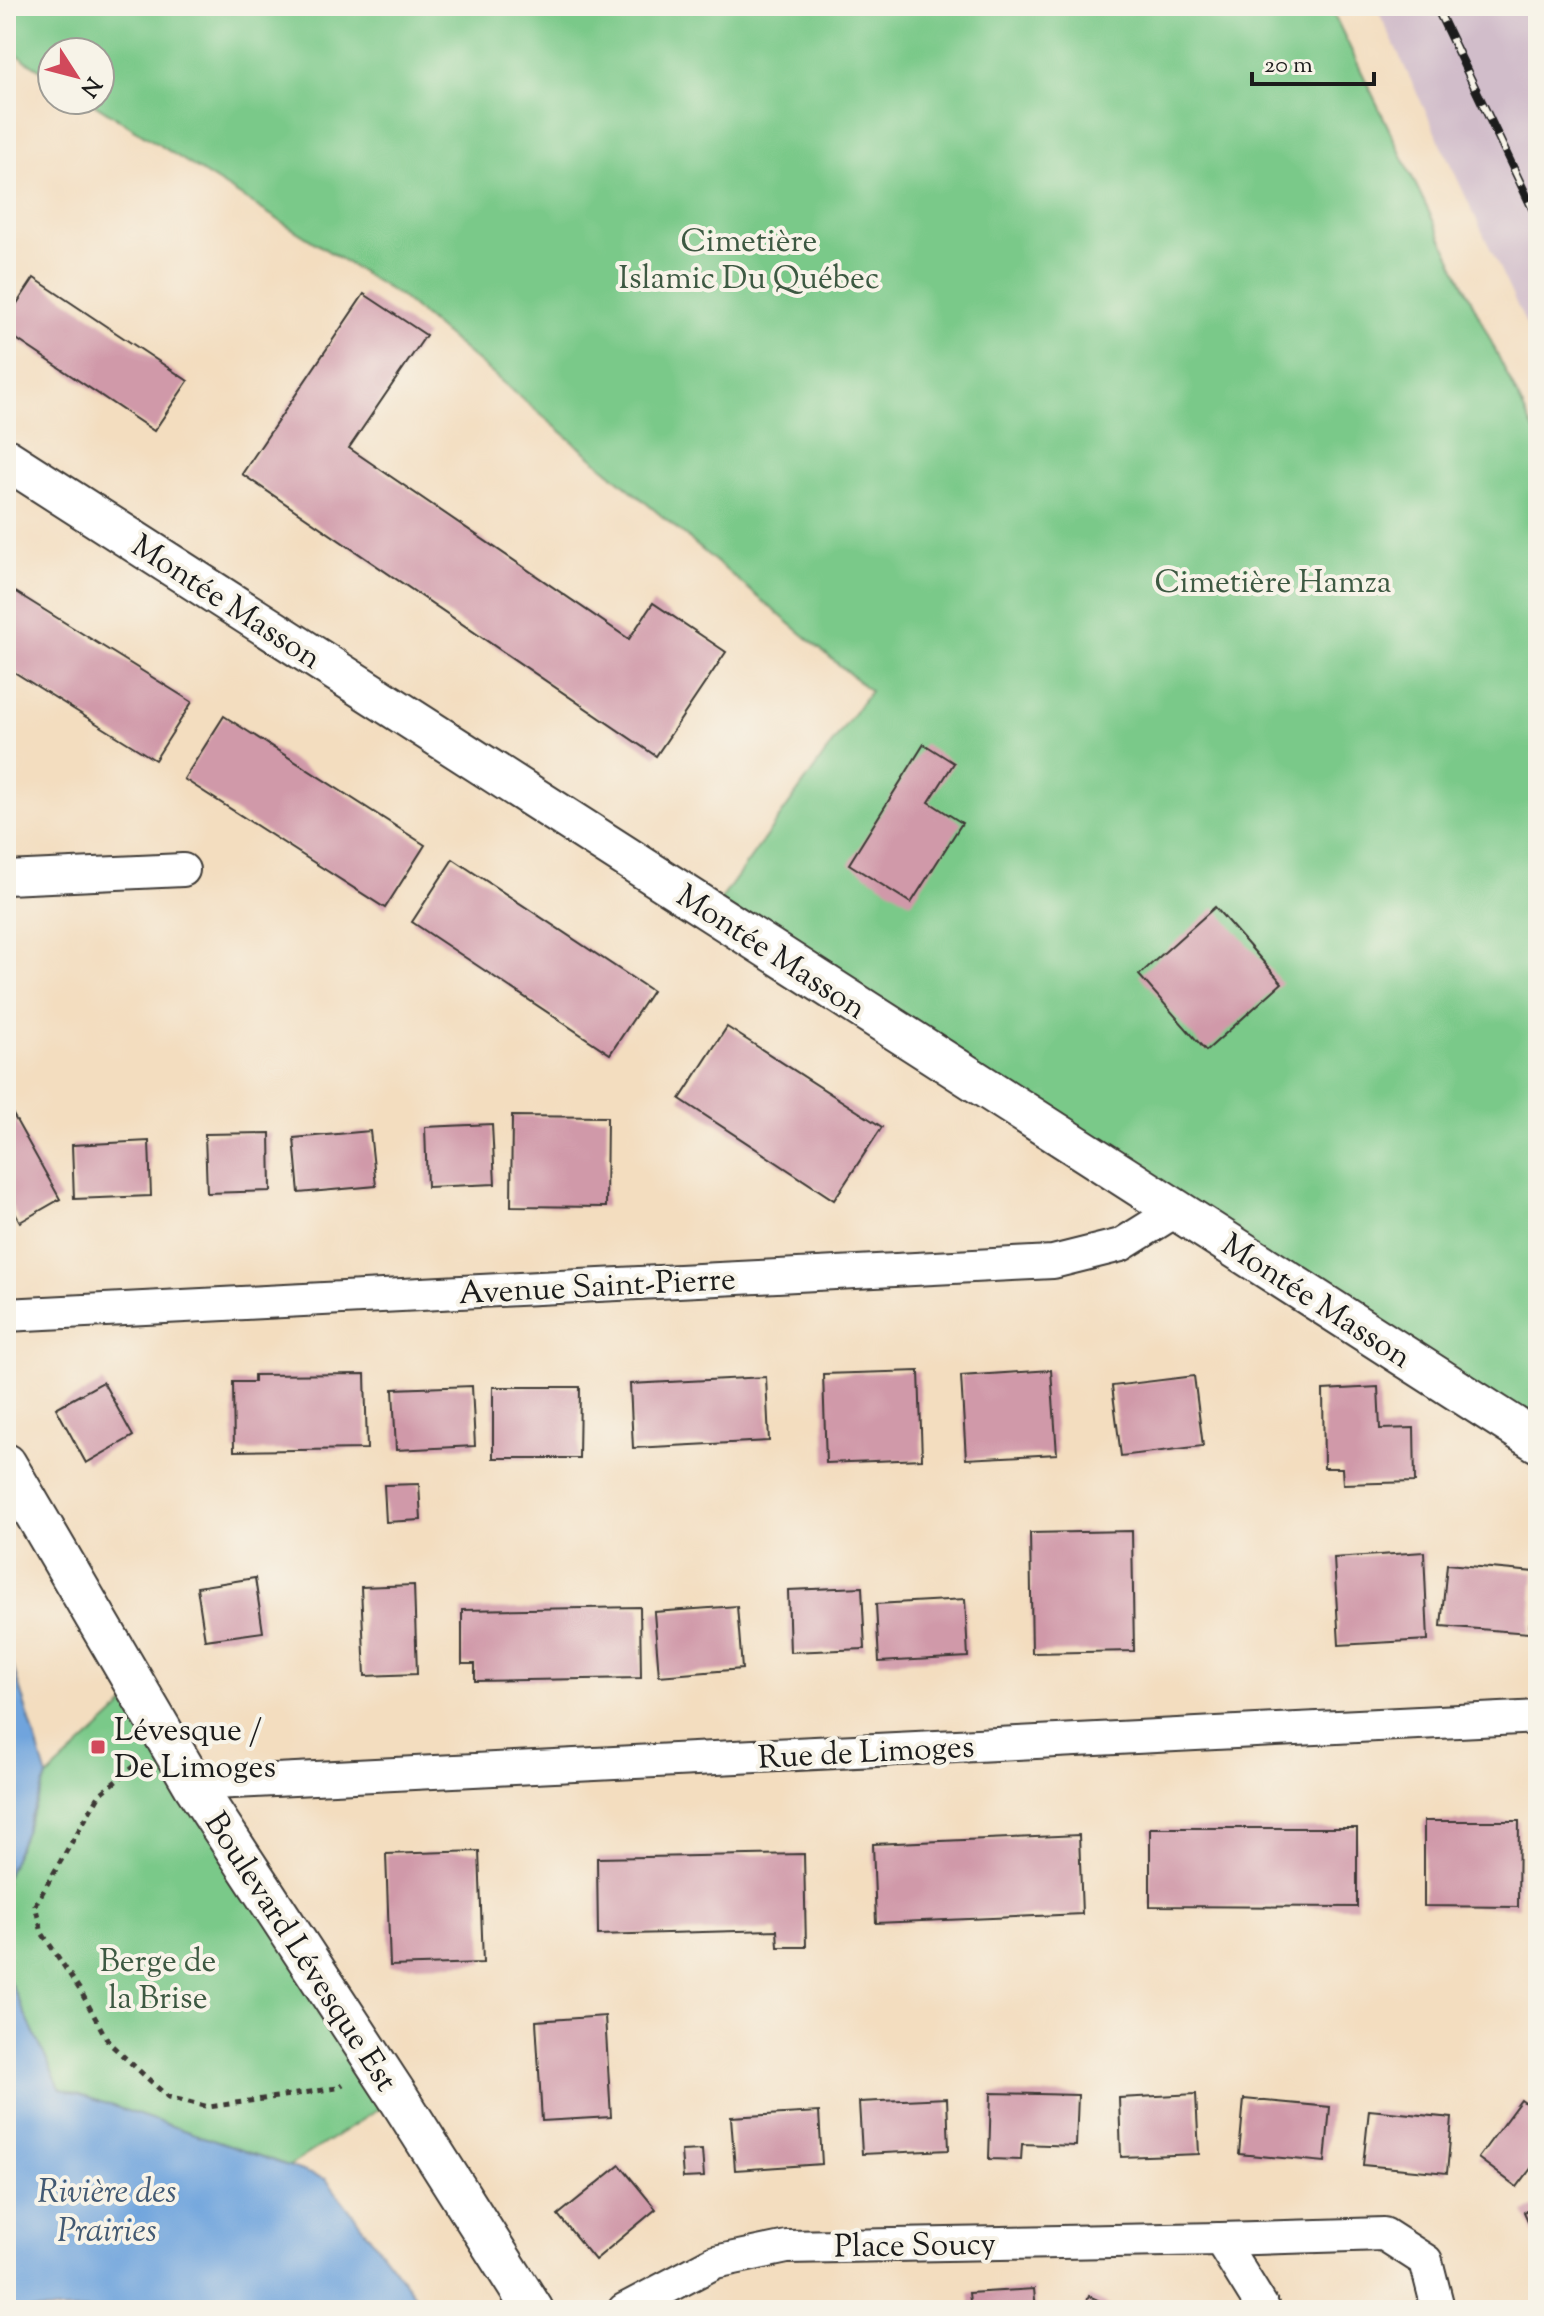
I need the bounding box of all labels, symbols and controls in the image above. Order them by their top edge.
north arrow [36,36,116,116]
scale bar [1252,36,1374,86]
text: 20 m [1264,49,1313,83]
text: N [71,69,108,103]
park label: Cimetière Islamic Du Québec [619,220,879,303]
street label: Montée Masson [121,525,330,682]
park label: Cimetière Hamza [1154,561,1392,607]
street label: Montée Masson [666,875,875,1032]
street label: Montée Masson [1211,1224,1420,1381]
street label: Avenue Saint-Pierre [457,1258,737,1318]
place label: Lévesque / De Limoges [114,1709,276,1792]
street label: Rue de Limoges [757,1725,976,1783]
marker: Lévesque / De Limoges [89,1738,107,1756]
street label: Boulevard Lévesque Est [192,1804,407,2101]
park label: Berge de la Brise [100,1940,216,2023]
water label: Rivière des Prairies [37,2169,177,2257]
street label: Place Soucy [834,2223,996,2271]

